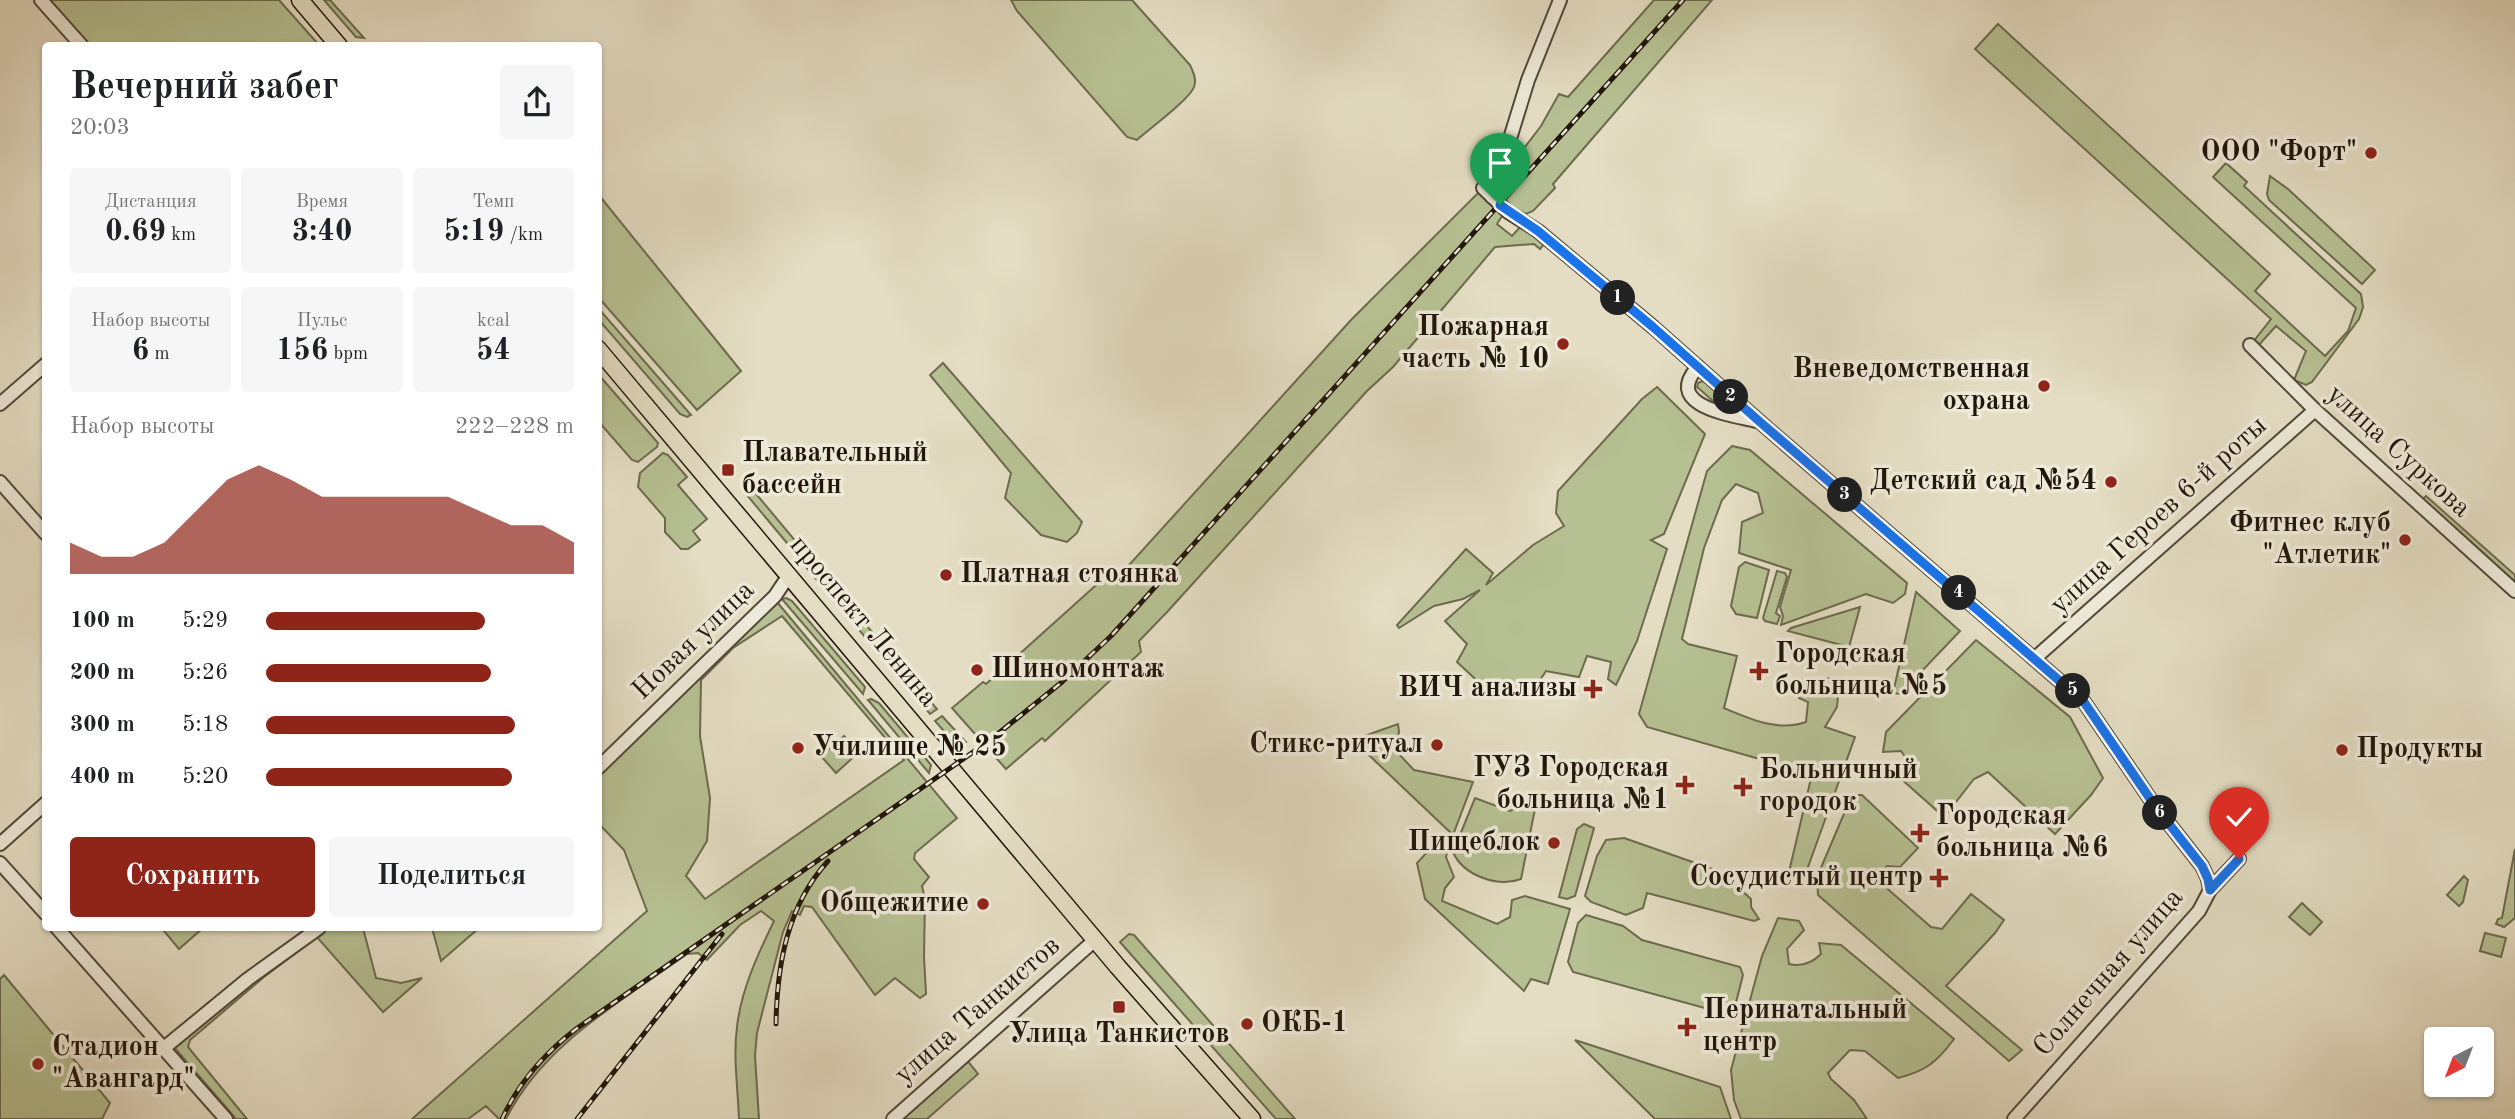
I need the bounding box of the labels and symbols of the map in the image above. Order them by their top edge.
pin [1470,133,1530,205]
place label: ООО "Форт" [2201,138,2357,167]
marker: ООО "Форт" [2363,145,2379,161]
pin: 1 [1600,280,1636,316]
place label: Пожарная часть № 10 [1402,314,1549,374]
marker: Пожарная часть № 10 [1555,336,1571,352]
place label: Вневедомственная охрана [1793,356,2030,416]
marker: Вневедомственная охрана [2036,378,2052,394]
pin: 2 [1714,380,1748,414]
street label: улица Суркова [2321,380,2475,524]
street label: улица Героев 6-й роты [2045,412,2273,620]
place label: Плавательный бассейн [742,440,928,500]
marker: Плавательный бассейн [720,462,736,478]
place label: Детский сад №54 [1870,467,2097,496]
marker: Детский сад №54 [2103,474,2119,490]
pin: 3 [1828,477,1862,512]
place label: Фитнес клуб "Атлетик" [2229,510,2391,570]
street label: проспект Ленина [784,531,942,713]
marker: Фитнес клуб "Атлетик" [2397,532,2413,548]
place label: Платная стоянка [960,561,1179,589]
marker: Платная стоянка [938,567,954,583]
street label: Новая улица [628,576,760,706]
pin: 4 [1941,576,1976,610]
place label: Городская больница №5 [1775,641,1947,701]
place label: Шиномонтаж [991,656,1165,684]
marker: Городская больница №5 [1749,661,1769,681]
marker: Шиномонтаж [969,662,985,678]
pin: 5 [2056,674,2090,708]
place label: ВИЧ анализы [1398,675,1577,703]
marker: ВИЧ анализы [1583,679,1603,699]
place label: Стикс-ритуал [1249,730,1423,759]
place label: Училище № 25 [812,733,1007,762]
place label: Продукты [2356,736,2484,764]
marker: Стикс-ритуал [1429,737,1445,753]
marker: Училище № 25 [790,740,806,756]
marker: Продукты [2334,742,2350,758]
place label: ГУЗ Городская больница №1 [1473,754,1669,815]
place label: Больничный городок [1759,757,1918,817]
marker: ГУЗ Городская больница №1 [1675,775,1695,795]
marker: Больничный городок [1733,777,1753,797]
pin [2209,787,2269,859]
pin: 6 [2142,796,2178,830]
place label: Городская больница №6 [1936,803,2108,863]
marker: Городская больница №6 [1910,823,1930,843]
place label: Пищеблок [1407,829,1540,857]
marker: Пищеблок [1546,835,1562,851]
place label: Сосудистый центр [1689,863,1923,892]
marker: Сосудистый центр [1929,868,1949,888]
street label: Солнечная улица [2029,884,2189,1062]
place label: Общежитие [820,889,969,918]
marker: Общежитие [975,896,991,912]
street label: улица Танкистов [890,932,1066,1090]
place label: Перинатальный центр [1703,997,1907,1057]
marker: Улица Танкистов [1111,999,1127,1015]
place label: ОКБ-1 [1261,1009,1348,1038]
marker: ОКБ-1 [1239,1016,1255,1032]
marker: Перинатальный центр [1677,1017,1697,1037]
place label: Улица Танкистов [1009,1021,1229,1049]
north arrow [2424,1027,2494,1097]
place label: Стадион "Авангард" [52,1033,194,1094]
marker: Стадион "Авангард" [30,1056,46,1072]

